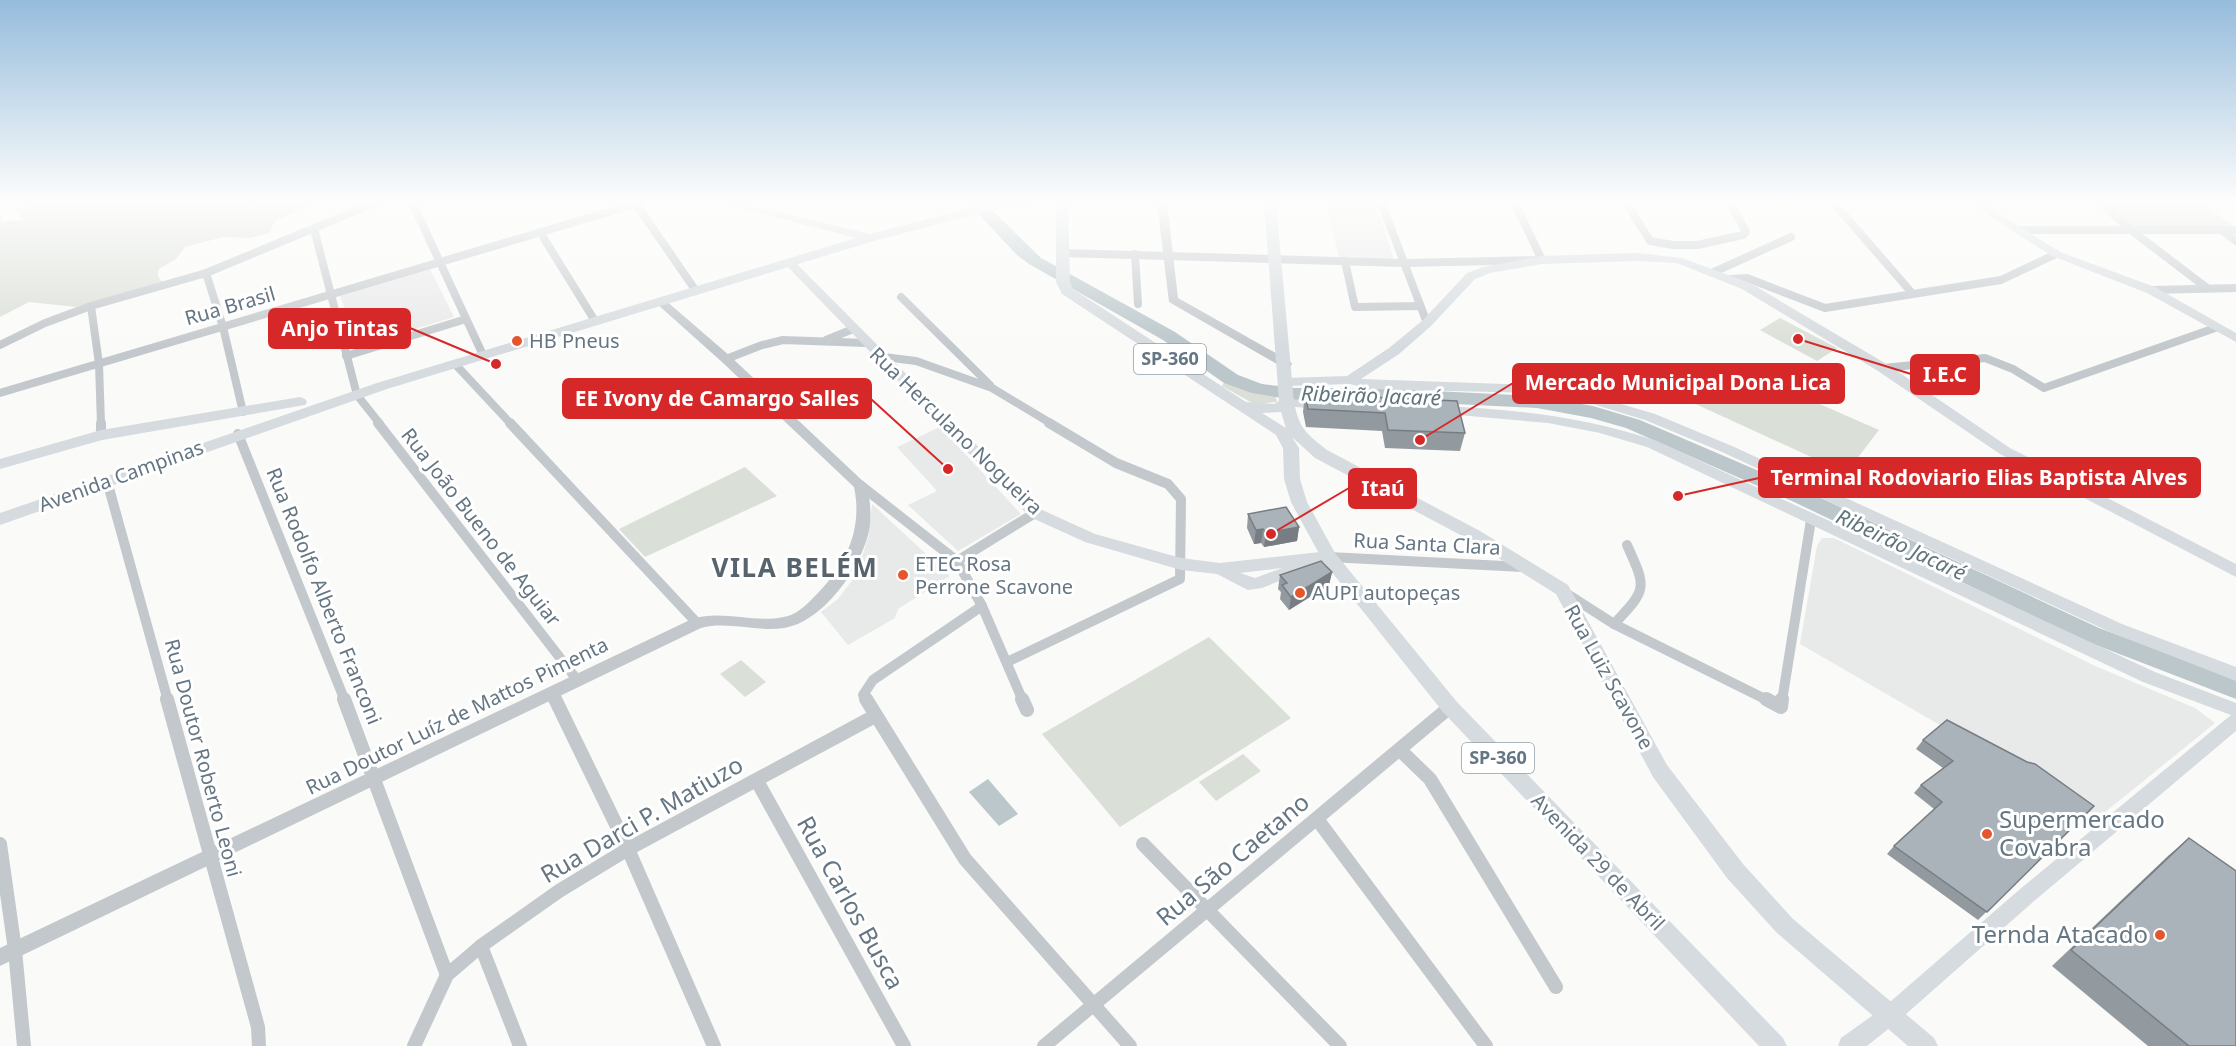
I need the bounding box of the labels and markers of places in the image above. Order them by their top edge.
callout: Anjo Tintas [269,309,410,348]
place label: HB Pneus [529,327,620,354]
marker: HB Pneus [510,334,524,348]
callout: I.E.C [1911,355,1979,394]
callout: Mercado Municipal Dona Lica [1513,364,1844,403]
callout: EE Ivony de Camargo Salles [563,379,871,418]
callout: Terminal Rodoviario Elias Baptista Alves [1759,458,2200,497]
callout: Itaú [1349,469,1416,508]
place label: ETEC Rosa Perrone Scavone [915,550,1073,600]
marker: ETEC Rosa Perrone Scavone [896,568,910,582]
place label: AUPI autopeças [1312,579,1460,606]
marker: AUPI autopeças [1293,586,1307,600]
place label: Supermercado Covabra [1999,802,2165,863]
marker: Supermercado Covabra [1980,827,1994,841]
place label: Ternda Atacado [1972,917,2148,950]
marker: Ternda Atacado [2153,928,2167,942]

